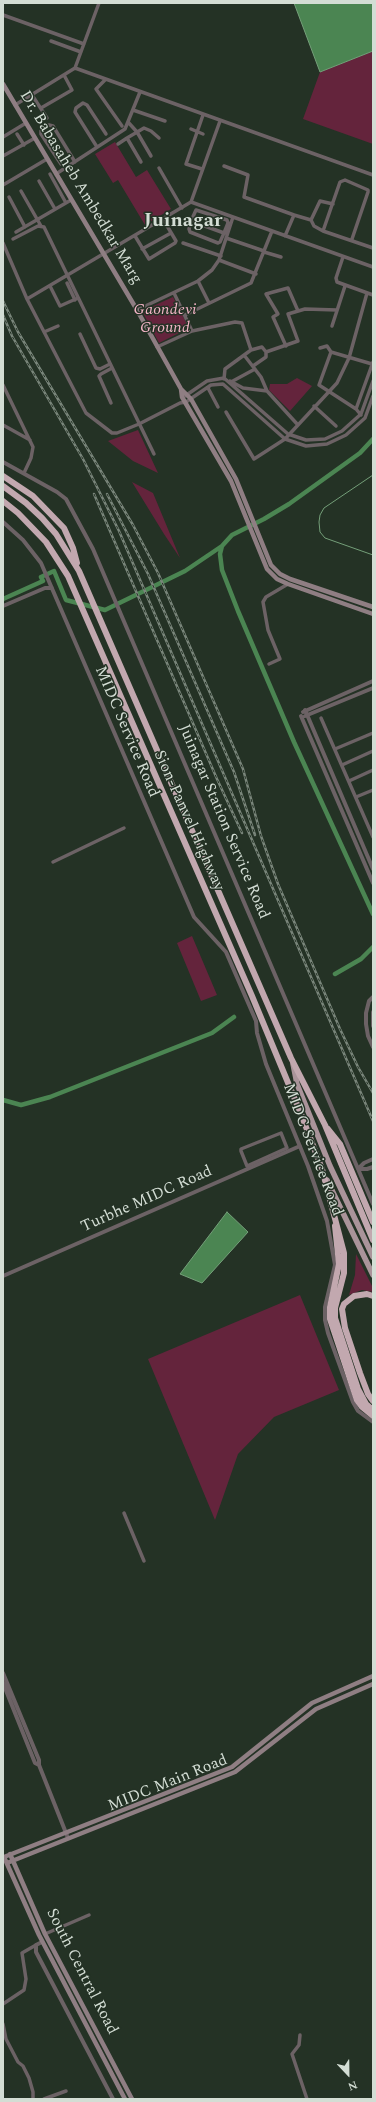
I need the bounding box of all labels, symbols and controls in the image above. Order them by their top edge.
street label: Dr. Babasaheb Ambedkar Marg [15,88,145,288]
district label: Juinagar [143,210,223,234]
park label: Gaondevi Ground [133,301,197,339]
street label: MIDC Service Road [90,663,162,801]
street label: Juinagar Station Service Road [173,722,273,922]
street label: Sion-Panvel Highway [148,748,228,894]
street label: MIDC Service Road [278,1081,346,1219]
street label: Turbhe MIDC Road [78,1162,216,1238]
street label: MIDC Main Road [105,1751,231,1817]
street label: South Central Road [41,1906,121,2038]
north arrow [328,2054,368,2094]
text: N [345,2076,360,2095]

